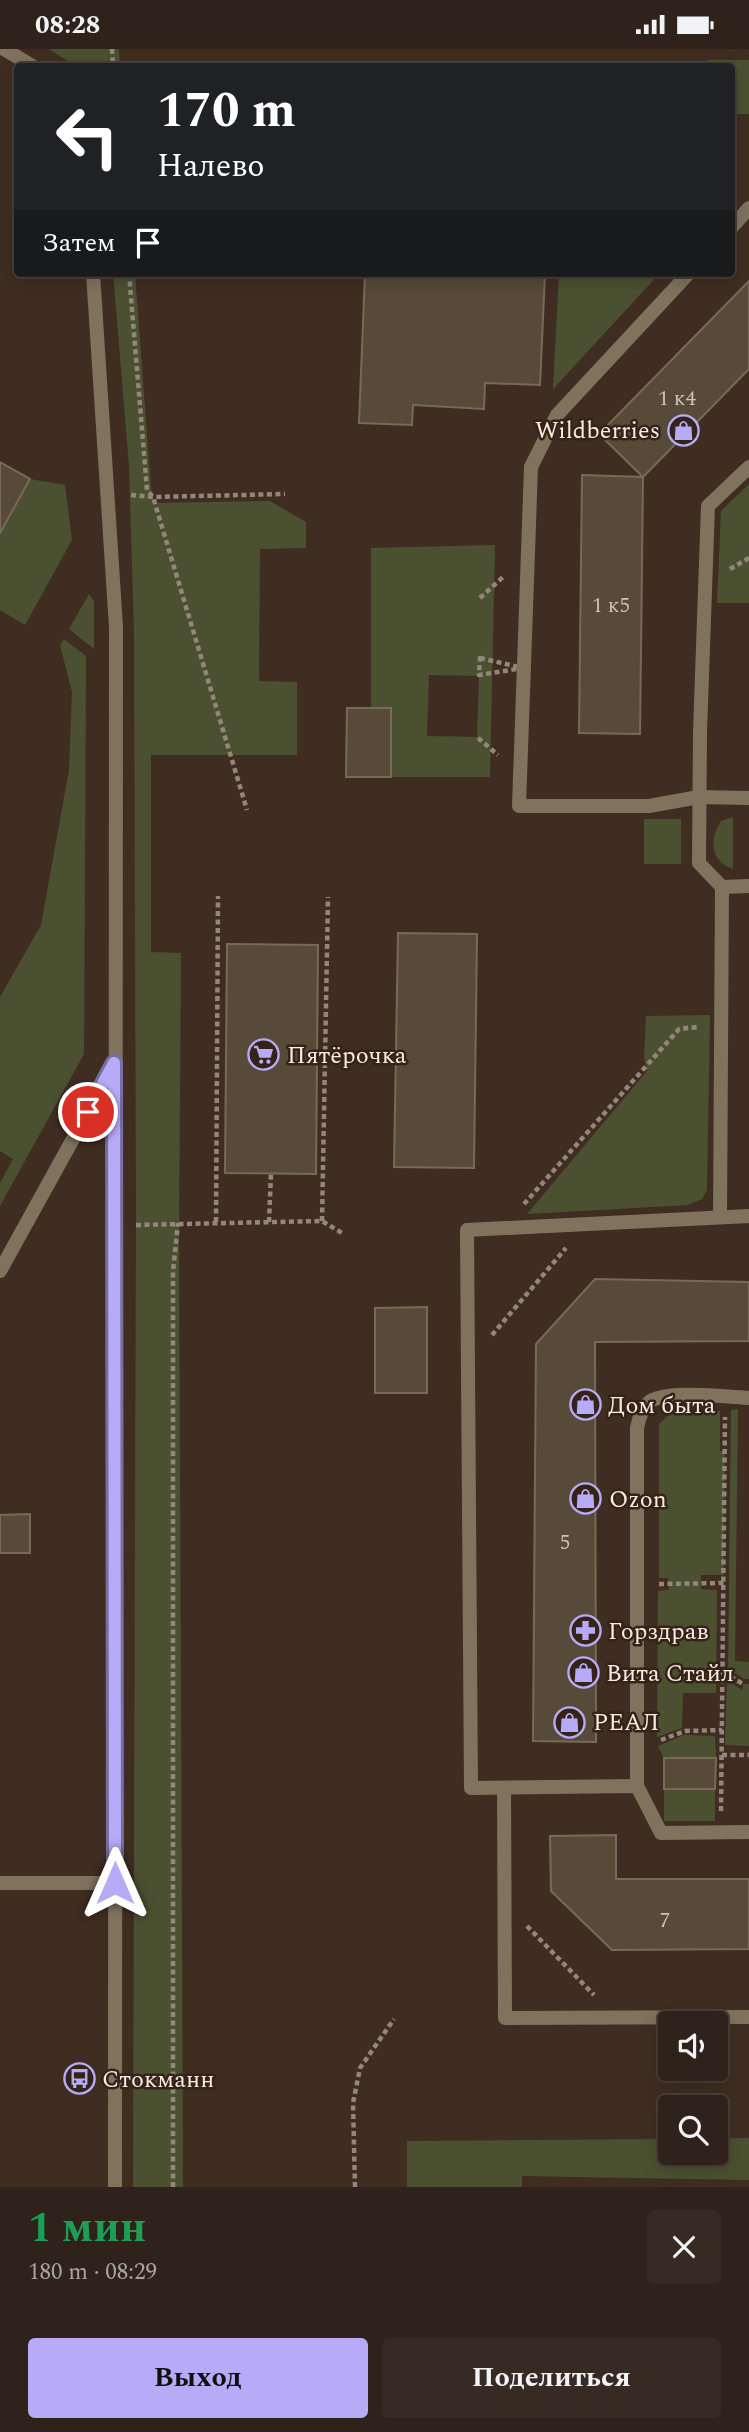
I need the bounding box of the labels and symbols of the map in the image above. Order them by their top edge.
house number: 1 к4 [658,383,696,415]
place label: Wildberries [535,413,660,449]
shop icon: Wildberries [666,413,700,447]
house number: 1 к5 [592,590,630,622]
supermarket icon: Пятёрочка [247,1038,281,1072]
place label: Пятёрочка [287,1038,407,1074]
pin [58,1082,118,1142]
shop icon: Дом быта [568,1388,602,1422]
place label: Дом быта [608,1388,716,1424]
shop icon: Ozon [569,1482,603,1516]
place label: Ozon [609,1482,667,1518]
house number: 5 [560,1527,570,1559]
pharmacy icon: Горздрав [568,1614,602,1648]
place label: Горздрав [608,1614,708,1650]
shop icon: Вита Стайл [566,1656,600,1690]
place label: Вита Стайл [606,1656,734,1692]
shop icon: РЕАЛ [553,1705,587,1739]
place label: РЕАЛ [593,1705,659,1741]
position arrow [78,1846,152,1920]
house number: 7 [660,1905,670,1937]
bus stop icon: Стокманн [62,2062,96,2096]
place label: Стокманн [102,2062,214,2098]

